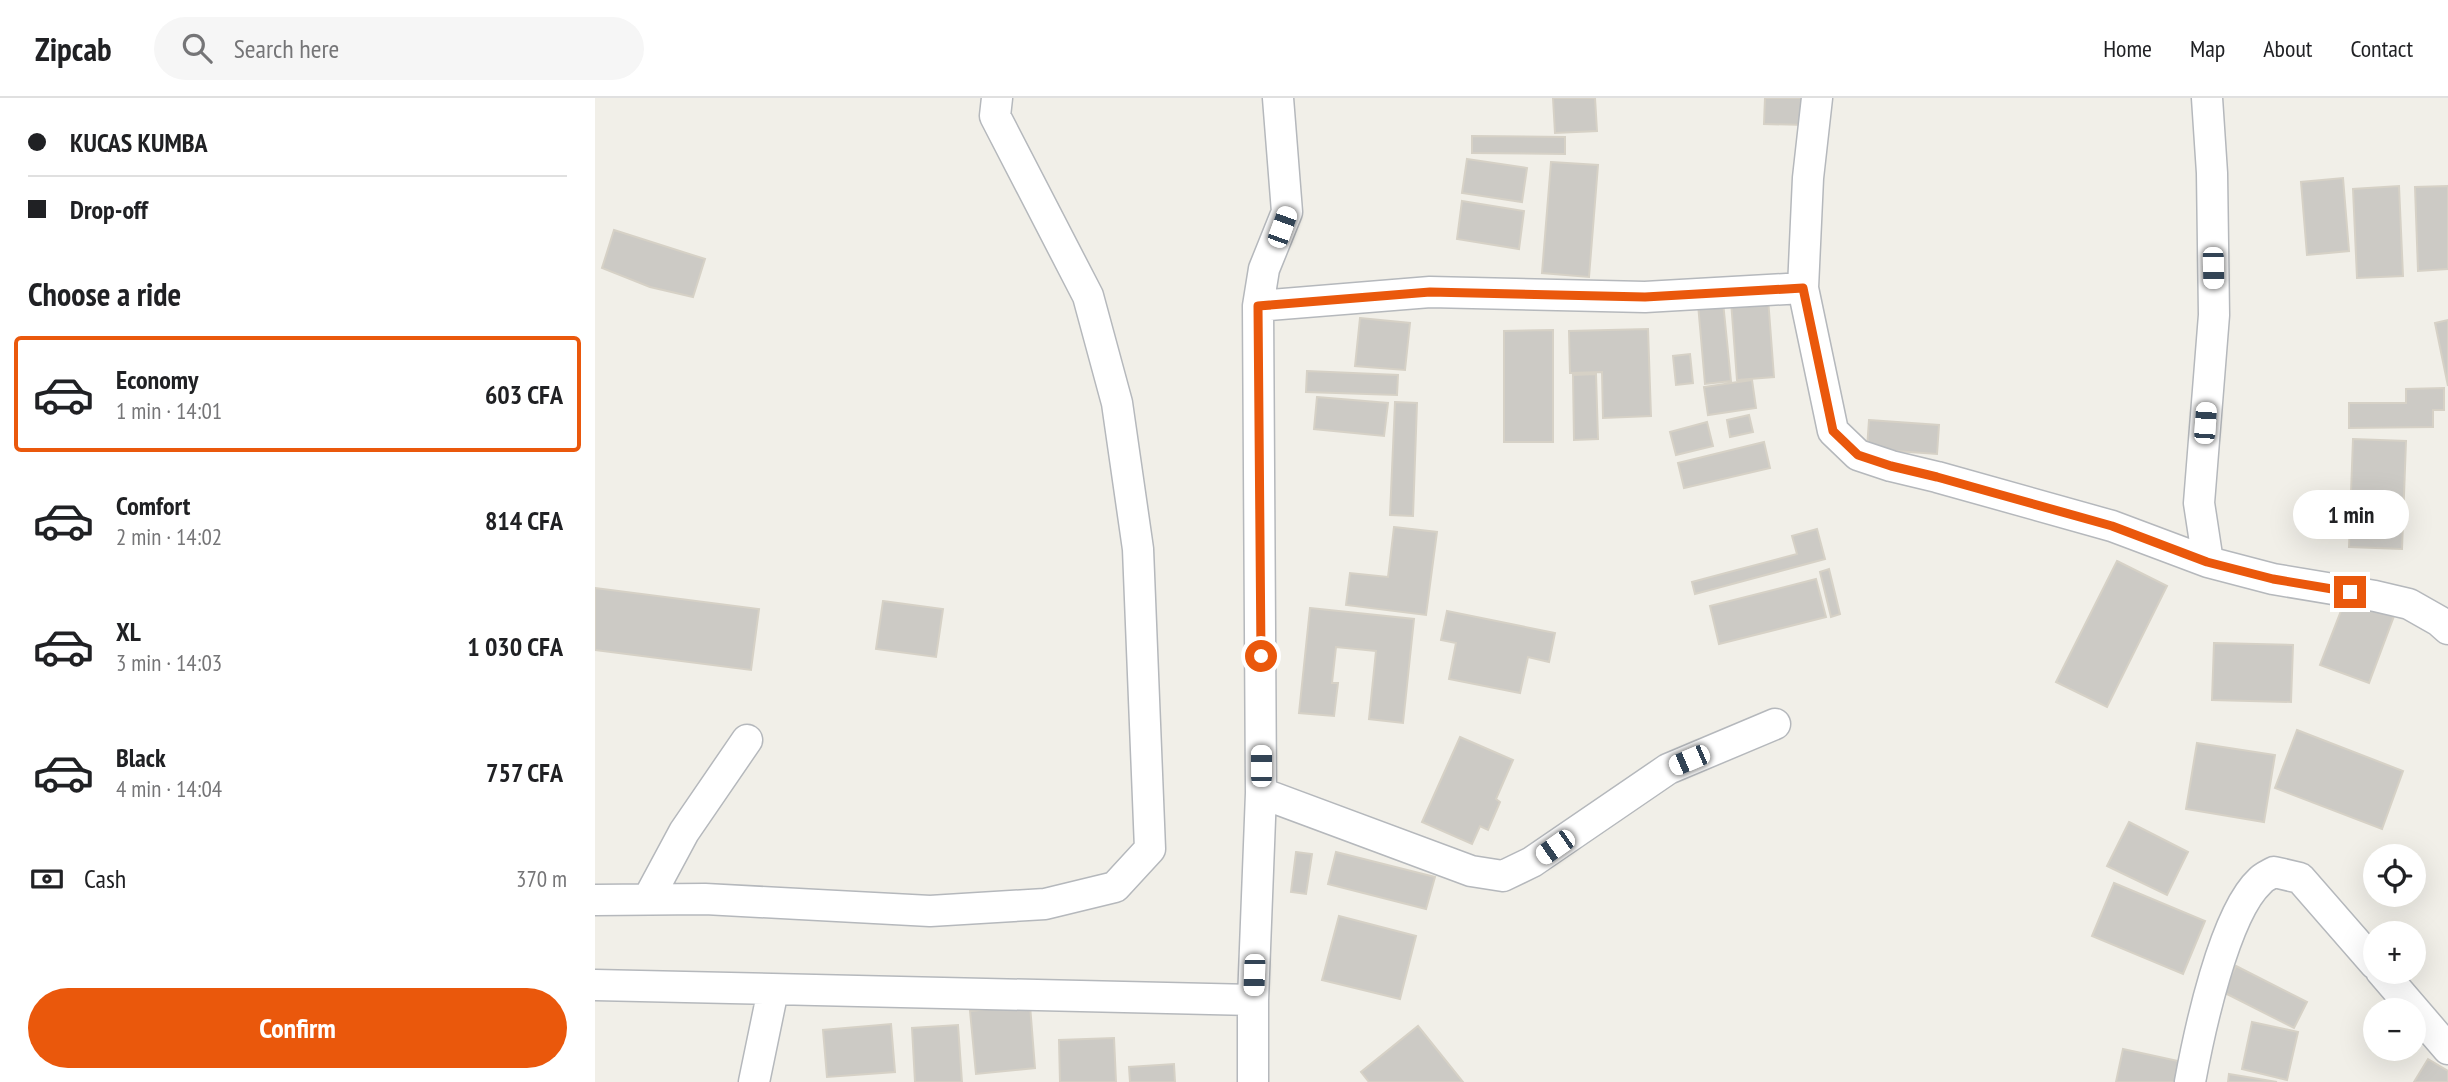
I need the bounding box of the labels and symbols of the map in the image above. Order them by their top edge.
car [1265,204,1300,250]
car [2203,247,2224,289]
car [2194,401,2217,445]
callout: 1 min [2292,490,2408,540]
route end [2334,576,2366,608]
route start [1245,640,1277,672]
car [1666,742,1713,778]
car [1251,745,1272,787]
car [1532,826,1579,868]
car [1243,954,1266,996]

